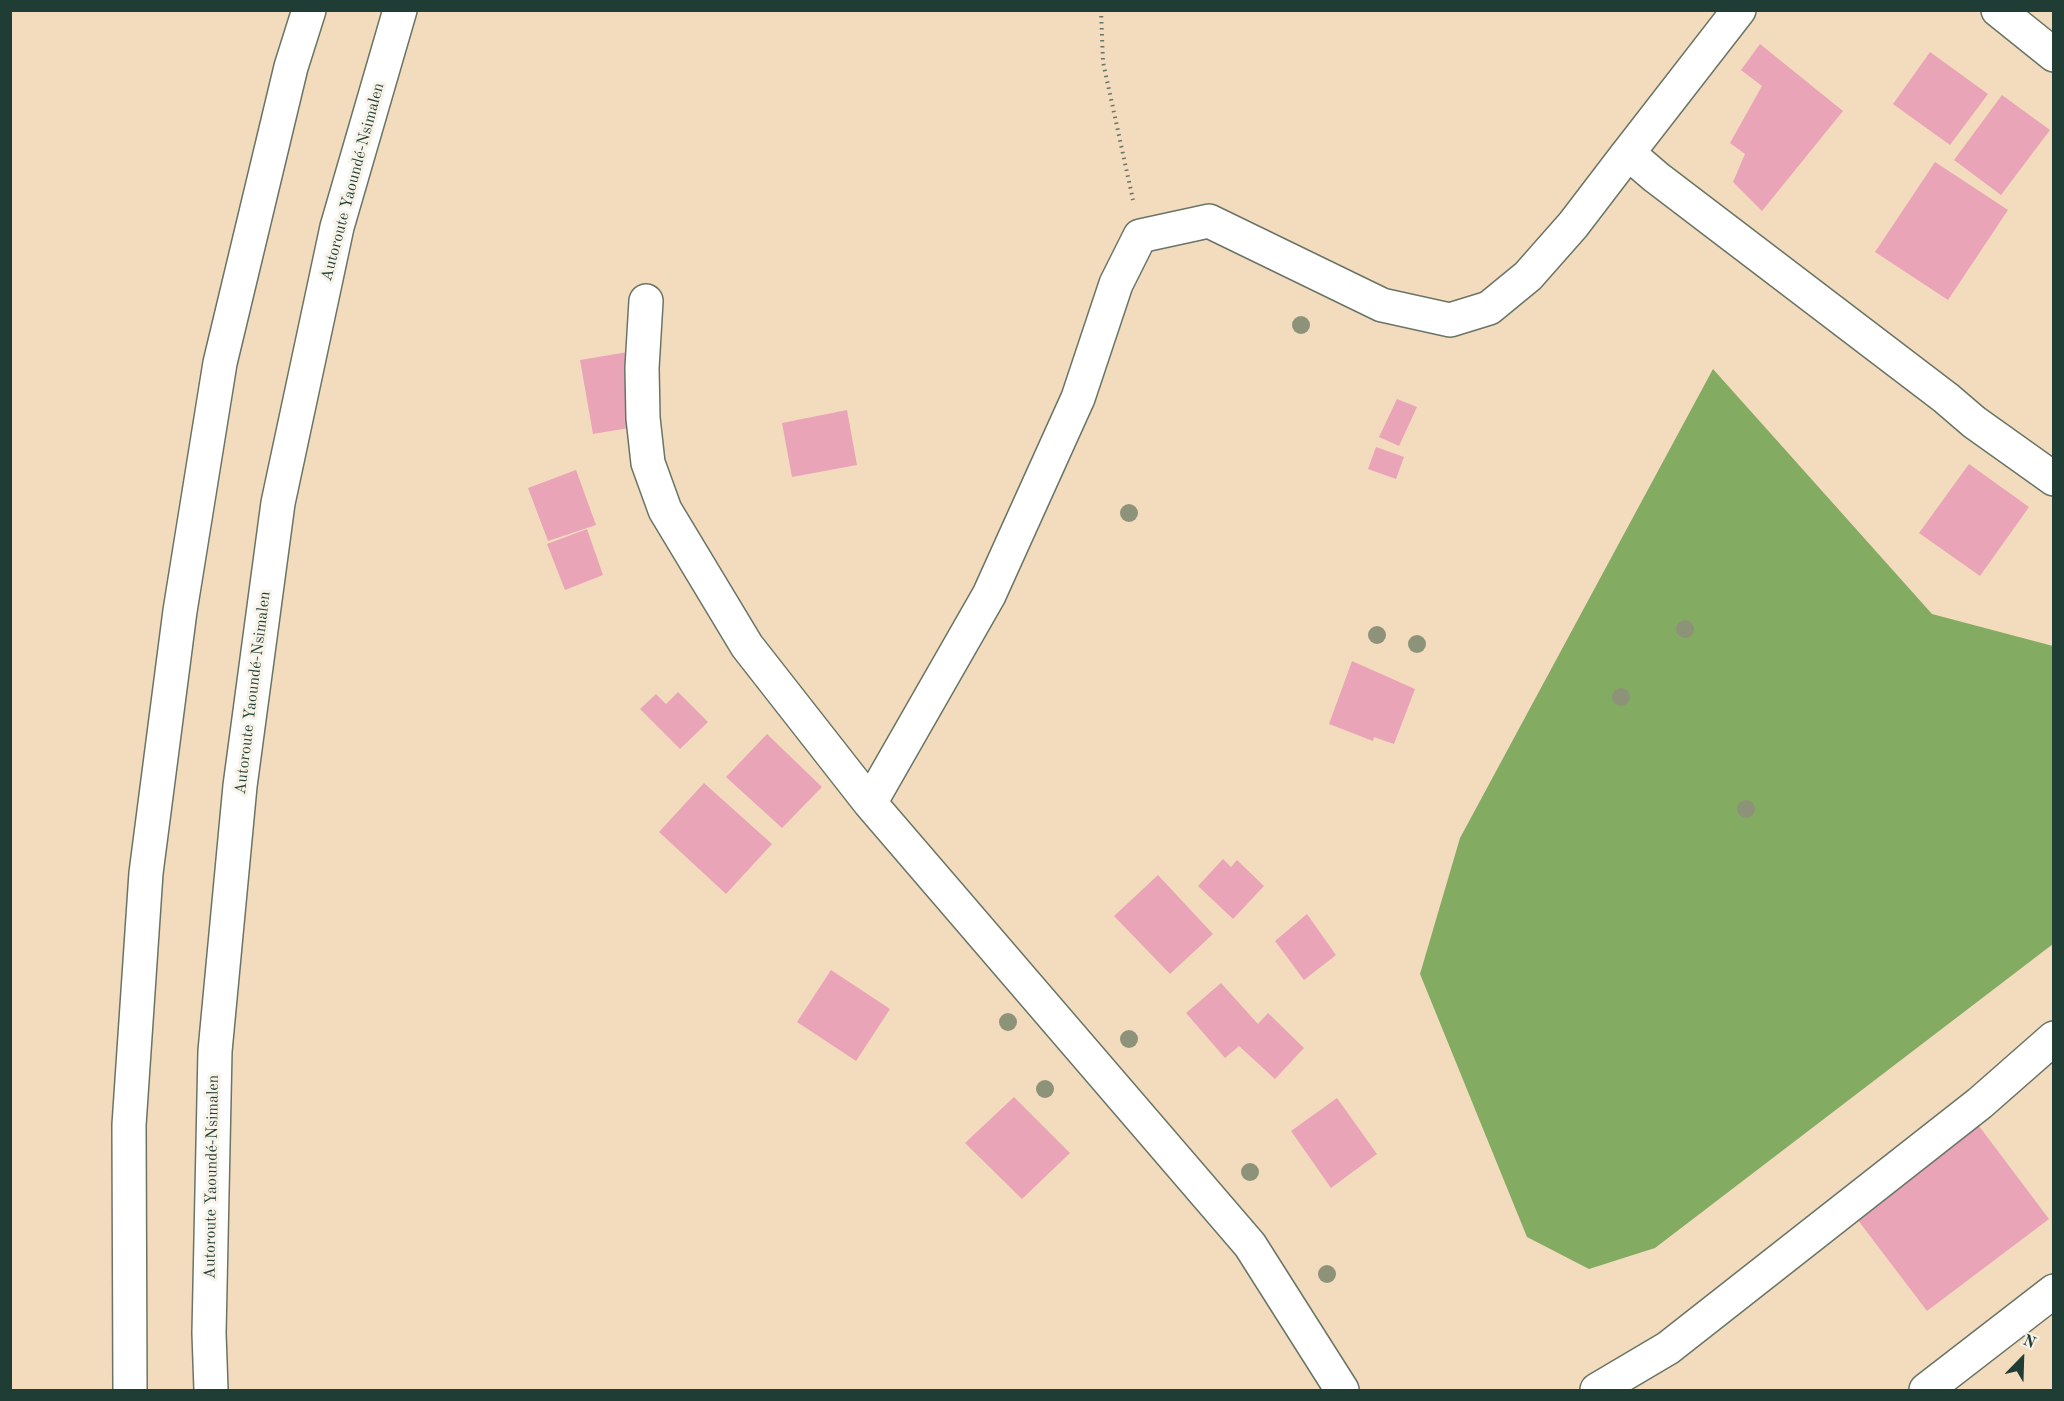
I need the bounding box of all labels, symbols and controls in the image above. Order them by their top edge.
street label: Autoroute Yaoundé-Nsimalen [317,81,389,283]
street label: Autoroute Yaoundé-Nsimalen [231,590,275,796]
street label: Autoroute Yaoundé-Nsimalen [201,1075,223,1279]
north arrow [1992,1329,2052,1389]
text: N [2020,1333,2038,1352]

